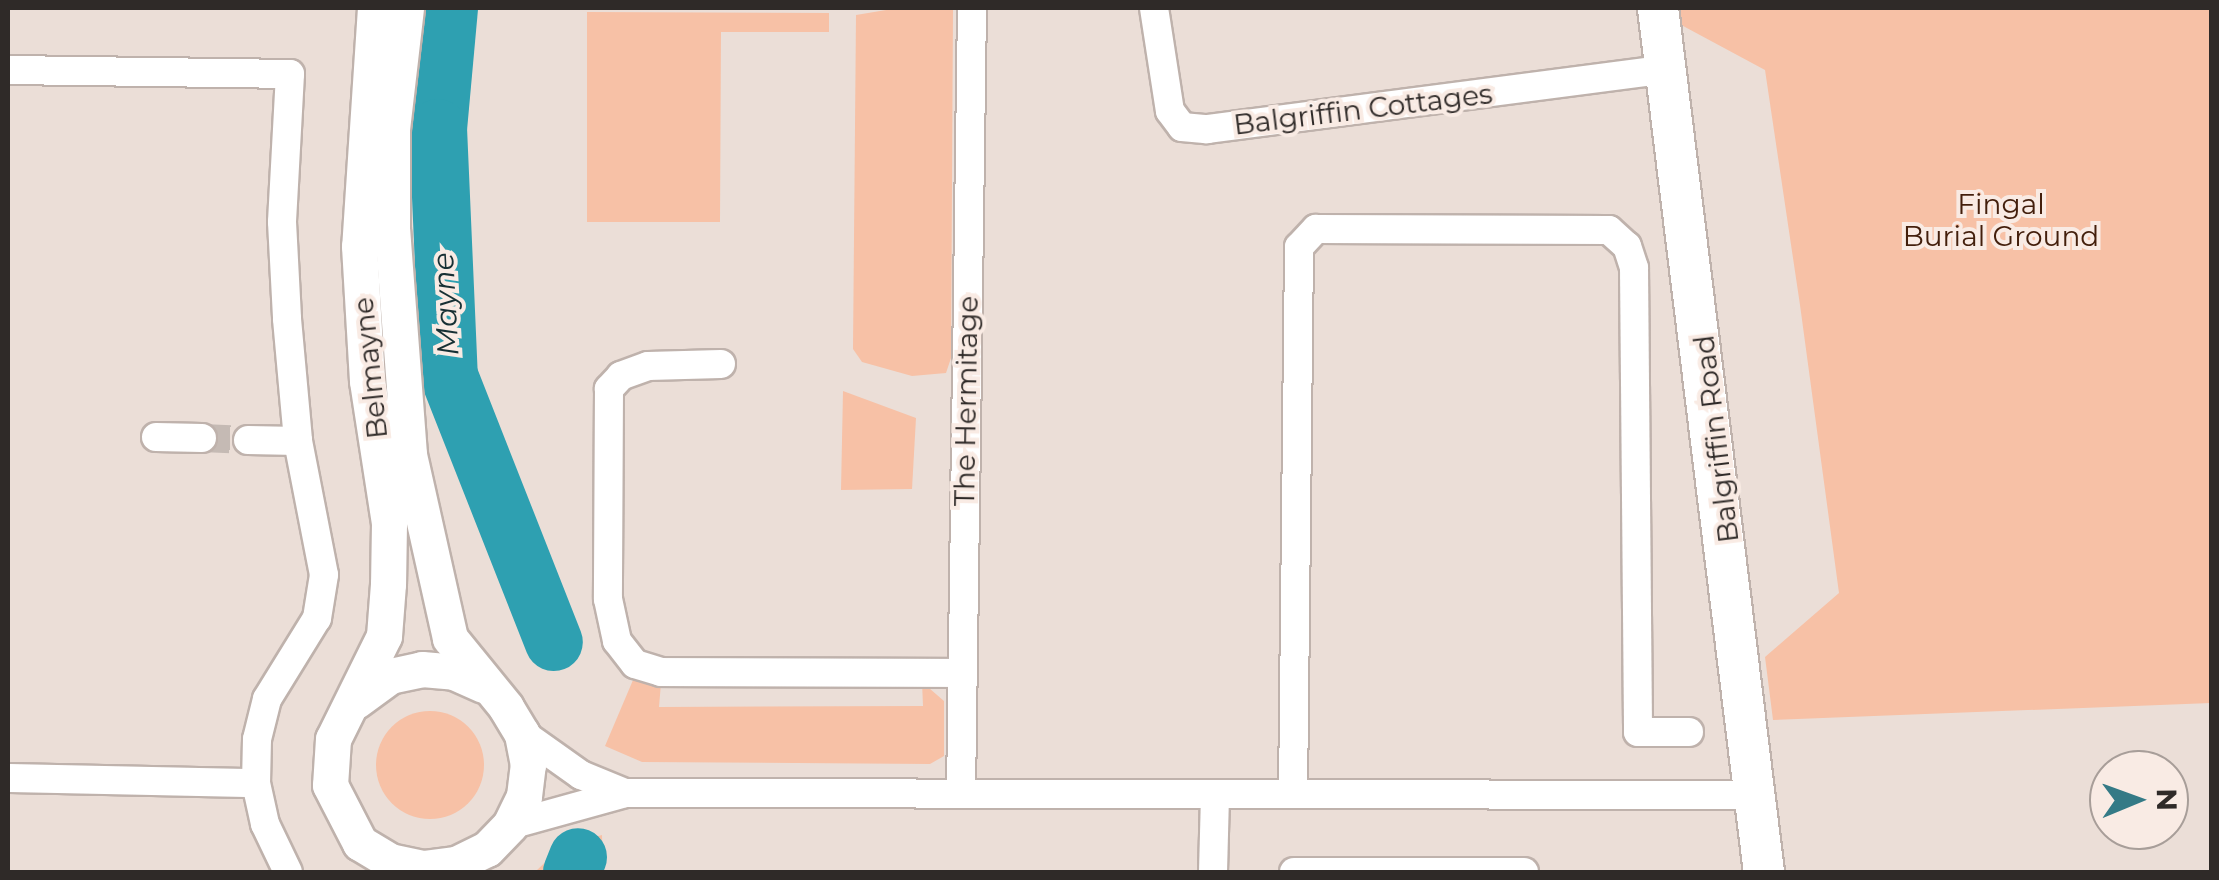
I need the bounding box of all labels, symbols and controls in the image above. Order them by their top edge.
street label: Balgriffin Cottages [1232,76,1494,142]
park label: Fingal Burial Ground [1903,187,2099,253]
water label: Mayne [425,251,467,357]
street label: Belmayne [346,296,394,440]
street label: The Hermitage [947,296,985,506]
street label: Balgriffin Road [1687,333,1745,545]
north arrow [2089,750,2189,850]
text: N [2150,788,2184,811]

